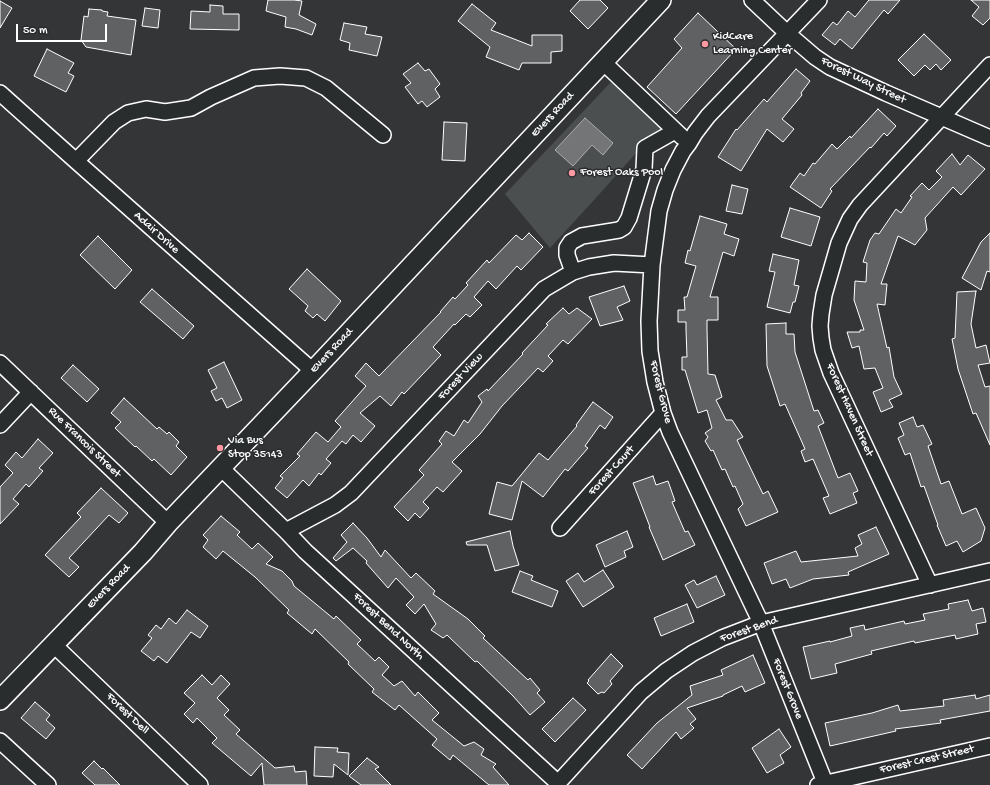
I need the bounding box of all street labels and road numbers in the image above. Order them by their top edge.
street label: Forest Way Street [818,54,908,108]
street label: Evers Road [528,89,578,141]
street label: Adair Drive [130,209,182,257]
street label: Evers Road [307,325,357,377]
street label: Forest View [435,350,487,404]
street label: Forest Grove [645,359,675,425]
street label: Forest Haven Street [822,361,876,459]
street label: Rue Francois Street [45,405,123,481]
street label: Forest Court [586,443,638,499]
street label: Evers Road [84,562,134,612]
street label: Forest Bend North [349,590,427,664]
street label: Forest Bend [718,613,780,647]
street label: Forest Grove [768,656,806,722]
street label: Forest Dell [102,690,152,738]
street label: Forest Crest Street [879,742,975,778]

